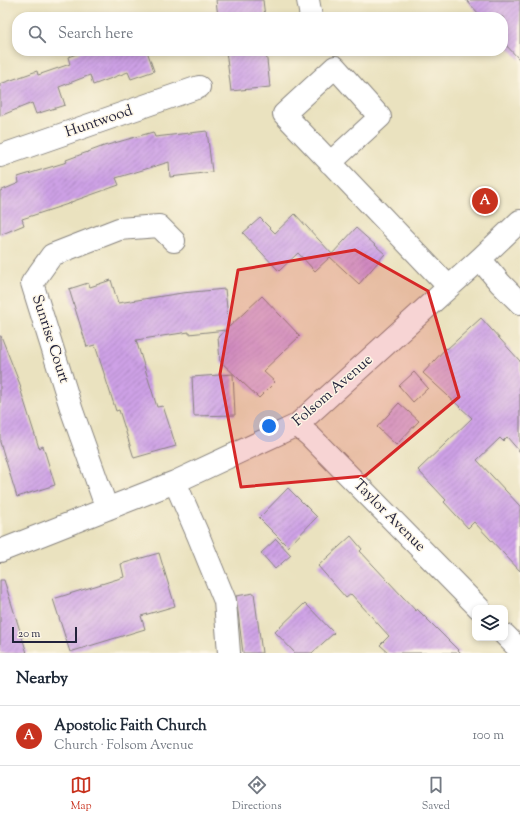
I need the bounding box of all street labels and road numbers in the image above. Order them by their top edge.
street label: Huntwood [62,101,136,143]
street label: Sunrise Court [26,292,74,386]
street label: Folsom Avenue [288,350,378,432]
street label: Taylor Avenue [348,475,430,557]

